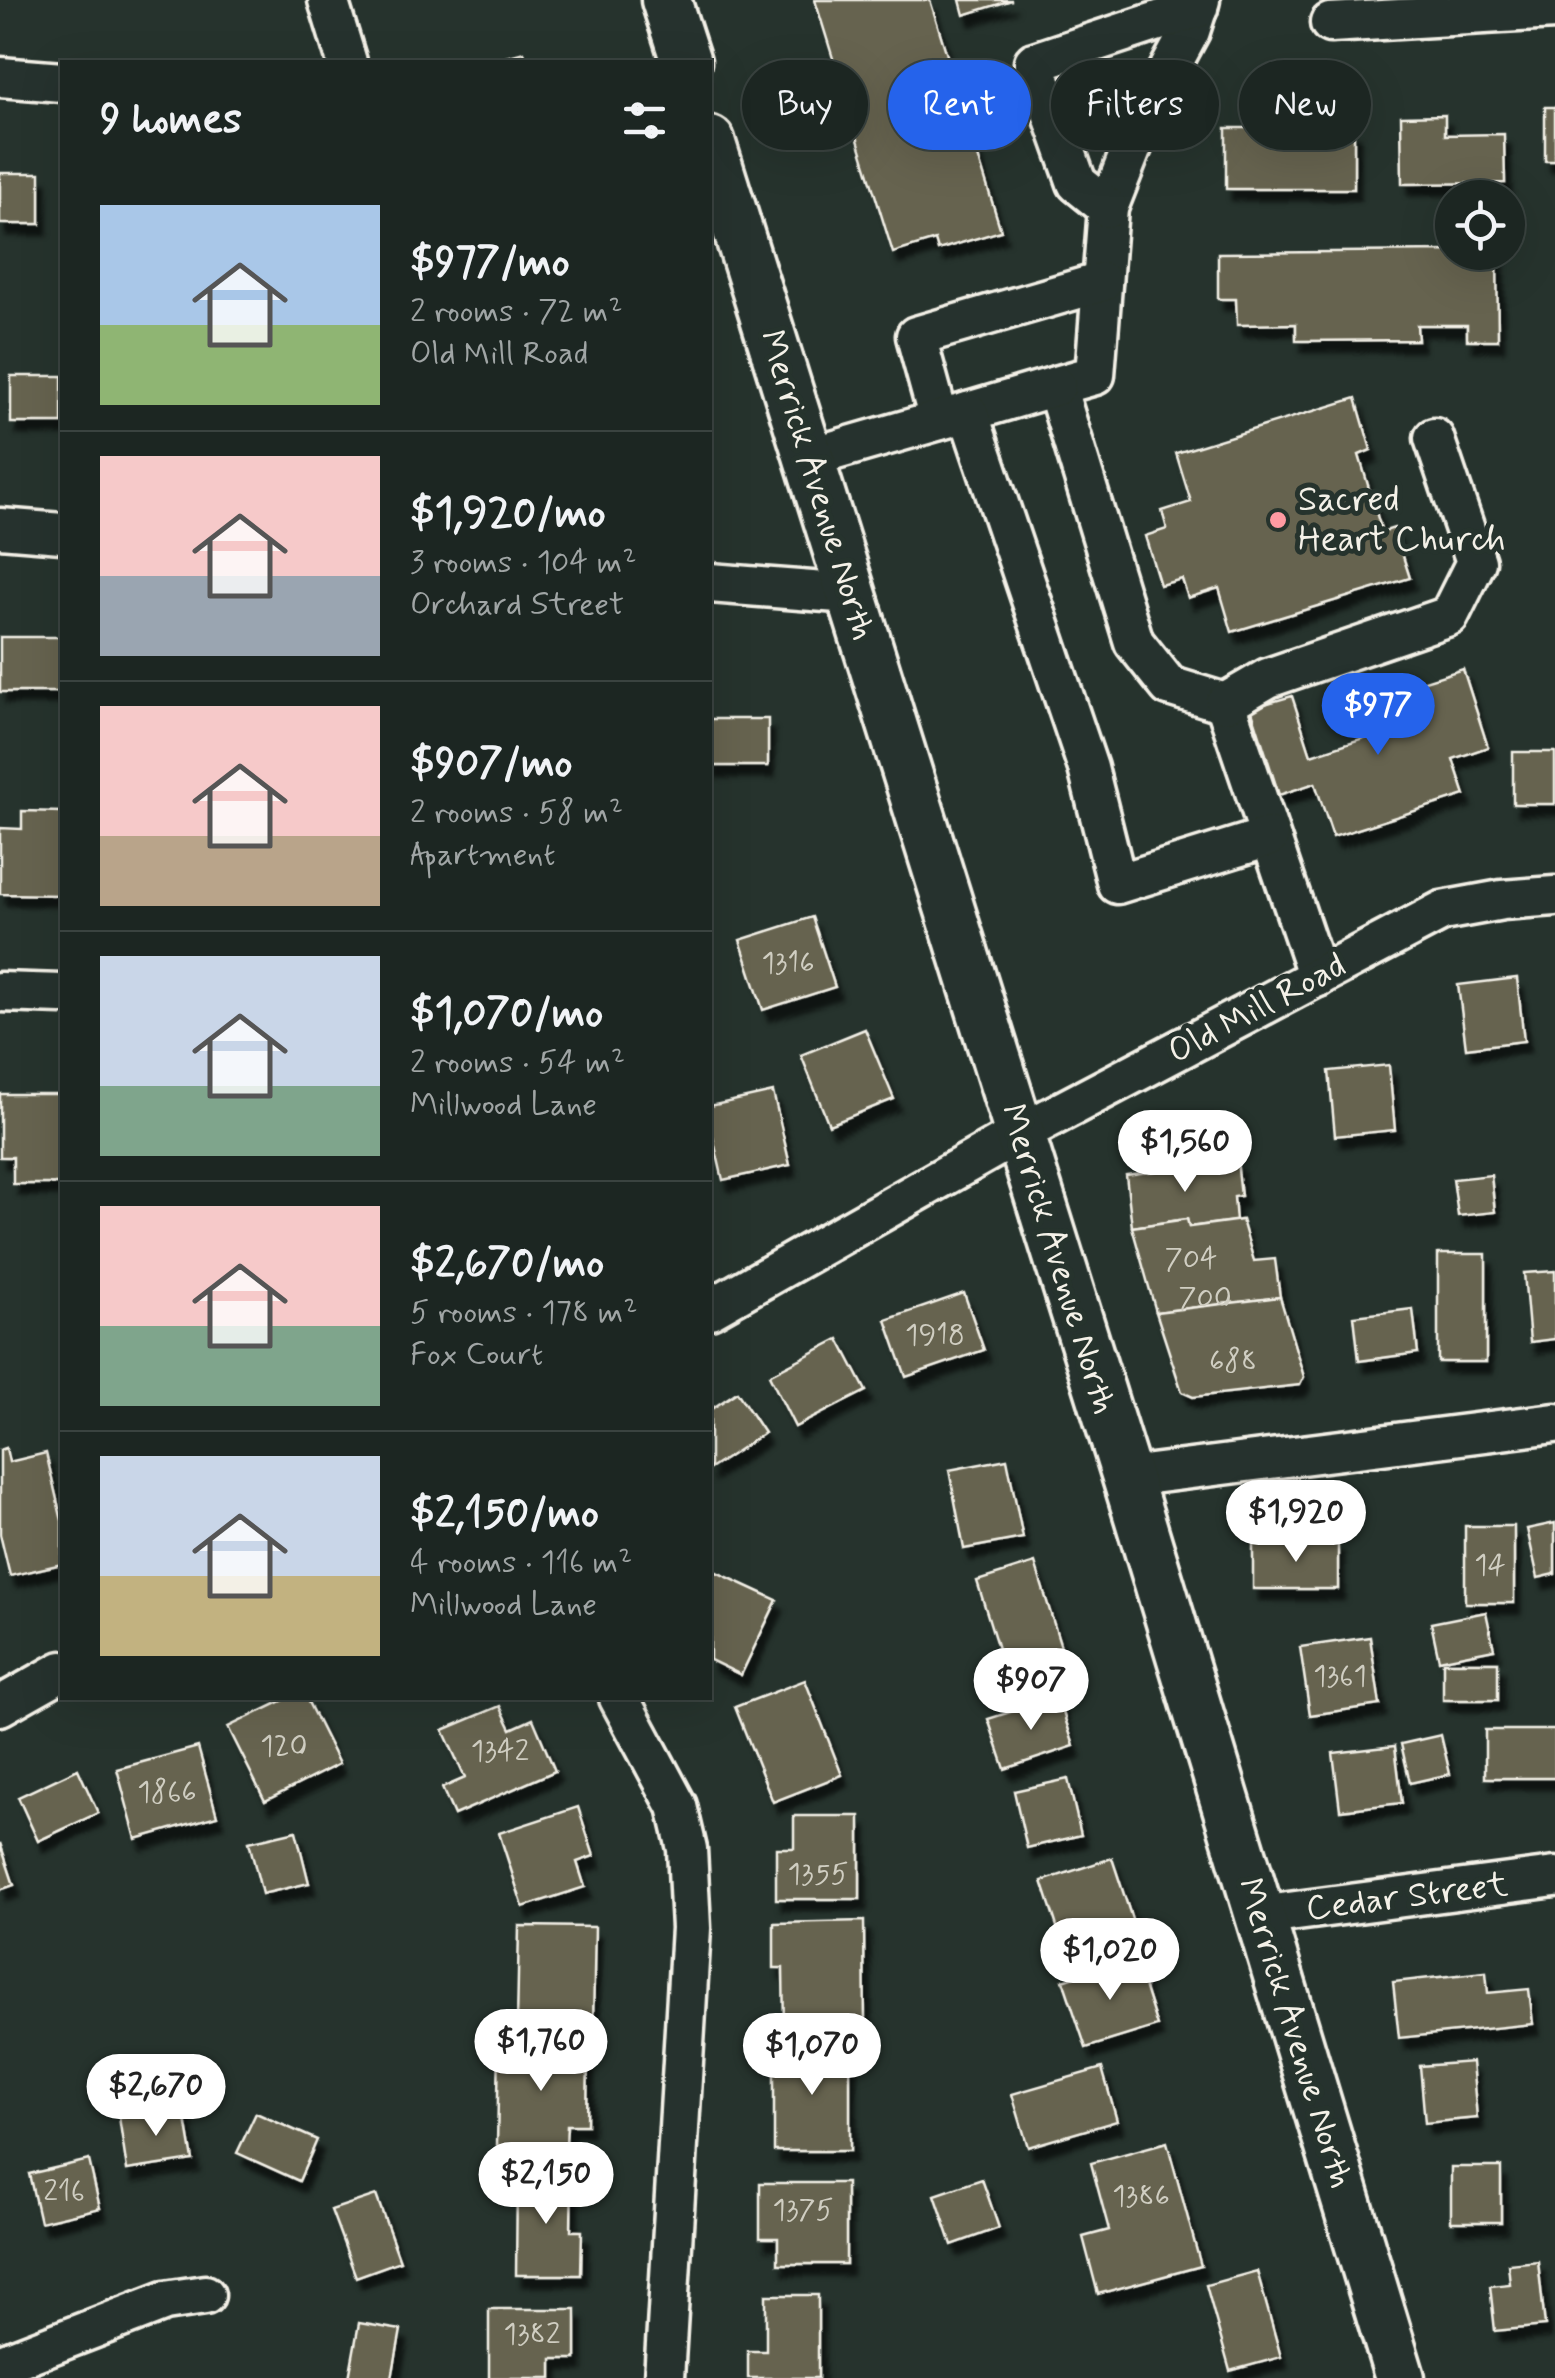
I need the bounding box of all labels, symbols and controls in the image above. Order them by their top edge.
chip: Buy [742,60,868,150]
chip: Rent [888,60,1031,150]
chip: Filters [1051,60,1219,150]
chip: New [1239,60,1371,150]
text: 9 homes [100,93,242,148]
icon: filters [617,93,672,148]
map controls [1435,180,1525,270]
button: locate [1435,180,1525,270]
text: $977/mo [410,236,570,291]
icon: home [180,245,300,365]
text: 2 rooms · 72 m² [410,291,623,333]
street label: Merrick Avenue North [748,324,886,646]
text: Old Mill Road [410,333,588,375]
place label: Sacred Heart Church [1298,477,1506,563]
text: $1,920/mo [410,487,606,542]
icon: home [180,496,300,616]
marker: Sacred Heart Church [1267,509,1289,531]
text: 3 rooms · 104 m² [410,542,636,584]
text: Orchard Street [410,584,624,626]
pin: $977 [1319,673,1437,758]
text: $977 [1344,684,1412,726]
text: $907/mo [410,737,573,792]
icon: home [180,746,300,866]
text: 2 rooms · 58 m² [410,792,623,834]
text: Apartment [410,834,555,876]
street label: Old Mill Road [1160,943,1354,1075]
house number: 1316 [761,944,815,983]
text: $1,070/mo [410,987,603,1042]
icon: home [180,996,300,1116]
text: 2 rooms · 54 m² [410,1042,625,1084]
text: Millwood Lane [410,1084,597,1126]
street label: Merrick Avenue North [989,1098,1127,1420]
pin: $1,560 [1104,1110,1266,1195]
text: $1,560 [1140,1121,1230,1163]
text: $2,670/mo [410,1237,604,1292]
house number: 704 [1164,1240,1218,1279]
icon: home [180,1246,300,1366]
house number: 700 [1178,1279,1232,1318]
text: 5 rooms · 178 m² [410,1292,637,1334]
house number: 1918 [905,1316,965,1355]
text: Fox Court [410,1334,543,1376]
house number: 688 [1209,1342,1257,1381]
pin: $1,920 [1215,1480,1377,1565]
text: $2,150/mo [410,1487,599,1542]
text: $1,920 [1248,1491,1344,1533]
icon: home [180,1496,300,1616]
text: 4 rooms · 116 m² [410,1542,632,1584]
house number: 14 [1474,1546,1506,1585]
text: Millwood Lane [410,1584,597,1626]
pin: $907 [972,1648,1090,1733]
house number: 1361 [1313,1657,1367,1696]
text: $907 [996,1659,1066,1701]
house number: 120 [260,1727,308,1766]
house number: 1342 [471,1732,529,1771]
house number: 1866 [137,1773,197,1812]
house number: 1355 [788,1855,848,1894]
street label: Cedar Street [1304,1862,1511,1932]
street label: Merrick Avenue North [1226,1872,1364,2194]
pin: $1,020 [1029,1918,1191,2003]
text: $1,020 [1062,1929,1158,1971]
pin: $1,760 [460,2009,622,2094]
pin: $1,070 [731,2013,893,2098]
text: $1,760 [496,2020,586,2062]
text: $1,070 [765,2024,859,2066]
pin: $2,670 [75,2054,237,2139]
text: $2,670 [109,2065,203,2107]
pin: $2,150 [465,2142,627,2227]
text: $2,150 [501,2153,591,2195]
house number: 216 [43,2172,85,2211]
house number: 1386 [1112,2177,1170,2216]
house number: 1375 [773,2191,833,2230]
house number: 1382 [504,2315,561,2354]

